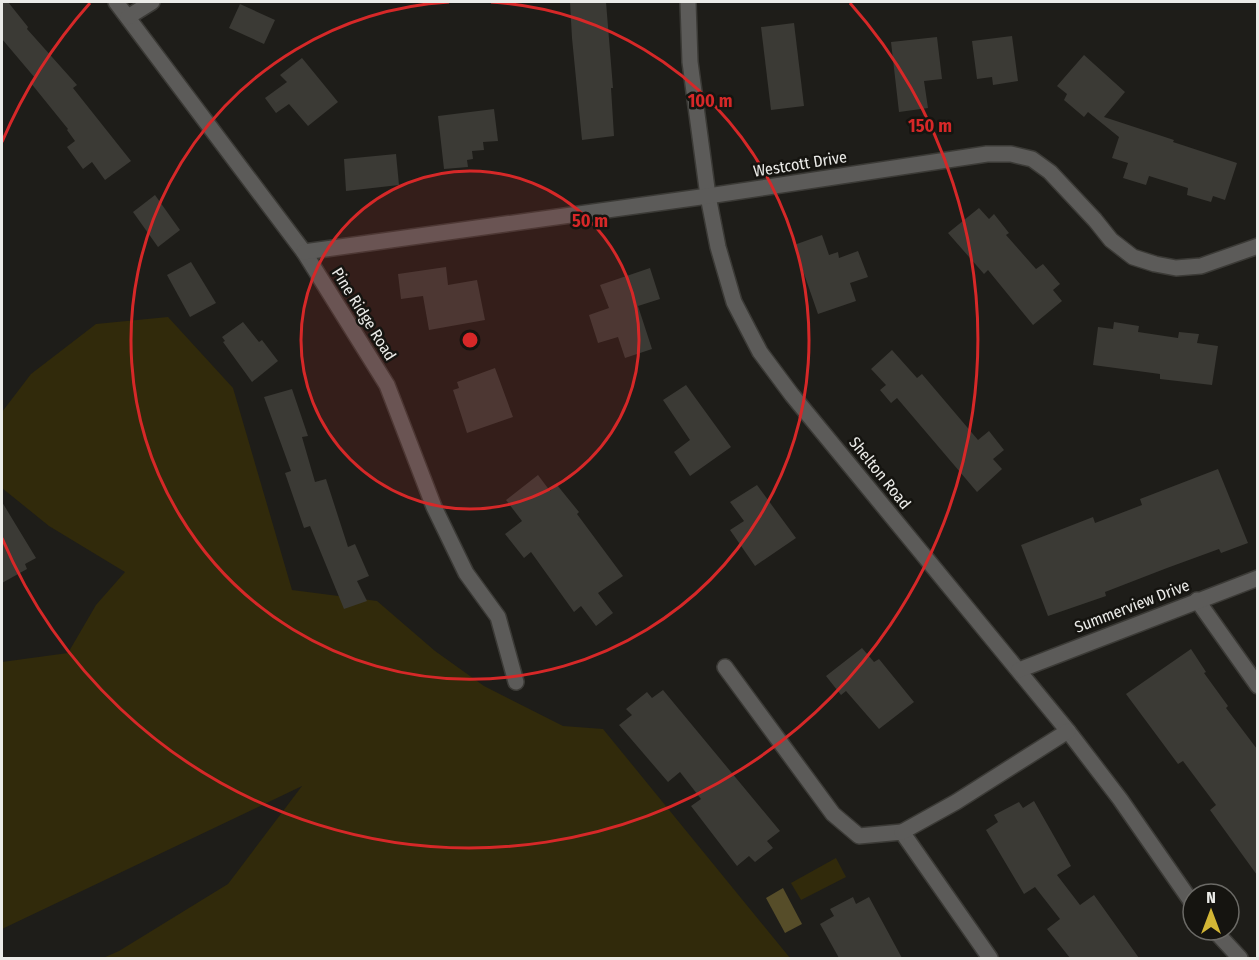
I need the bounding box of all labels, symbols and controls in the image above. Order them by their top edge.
text: 100 m [688,90,732,112]
text: 150 m [908,115,952,137]
street label: Westcott Drive [752,147,848,181]
text: 50 m [572,210,608,232]
street label: Pine Ridge Road [328,264,400,364]
centre of rings [460,330,480,350]
street label: Shelton Road [845,433,915,513]
street label: Summerview Drive [1072,575,1192,637]
north arrow [1181,882,1241,942]
text: N [1206,888,1216,907]

